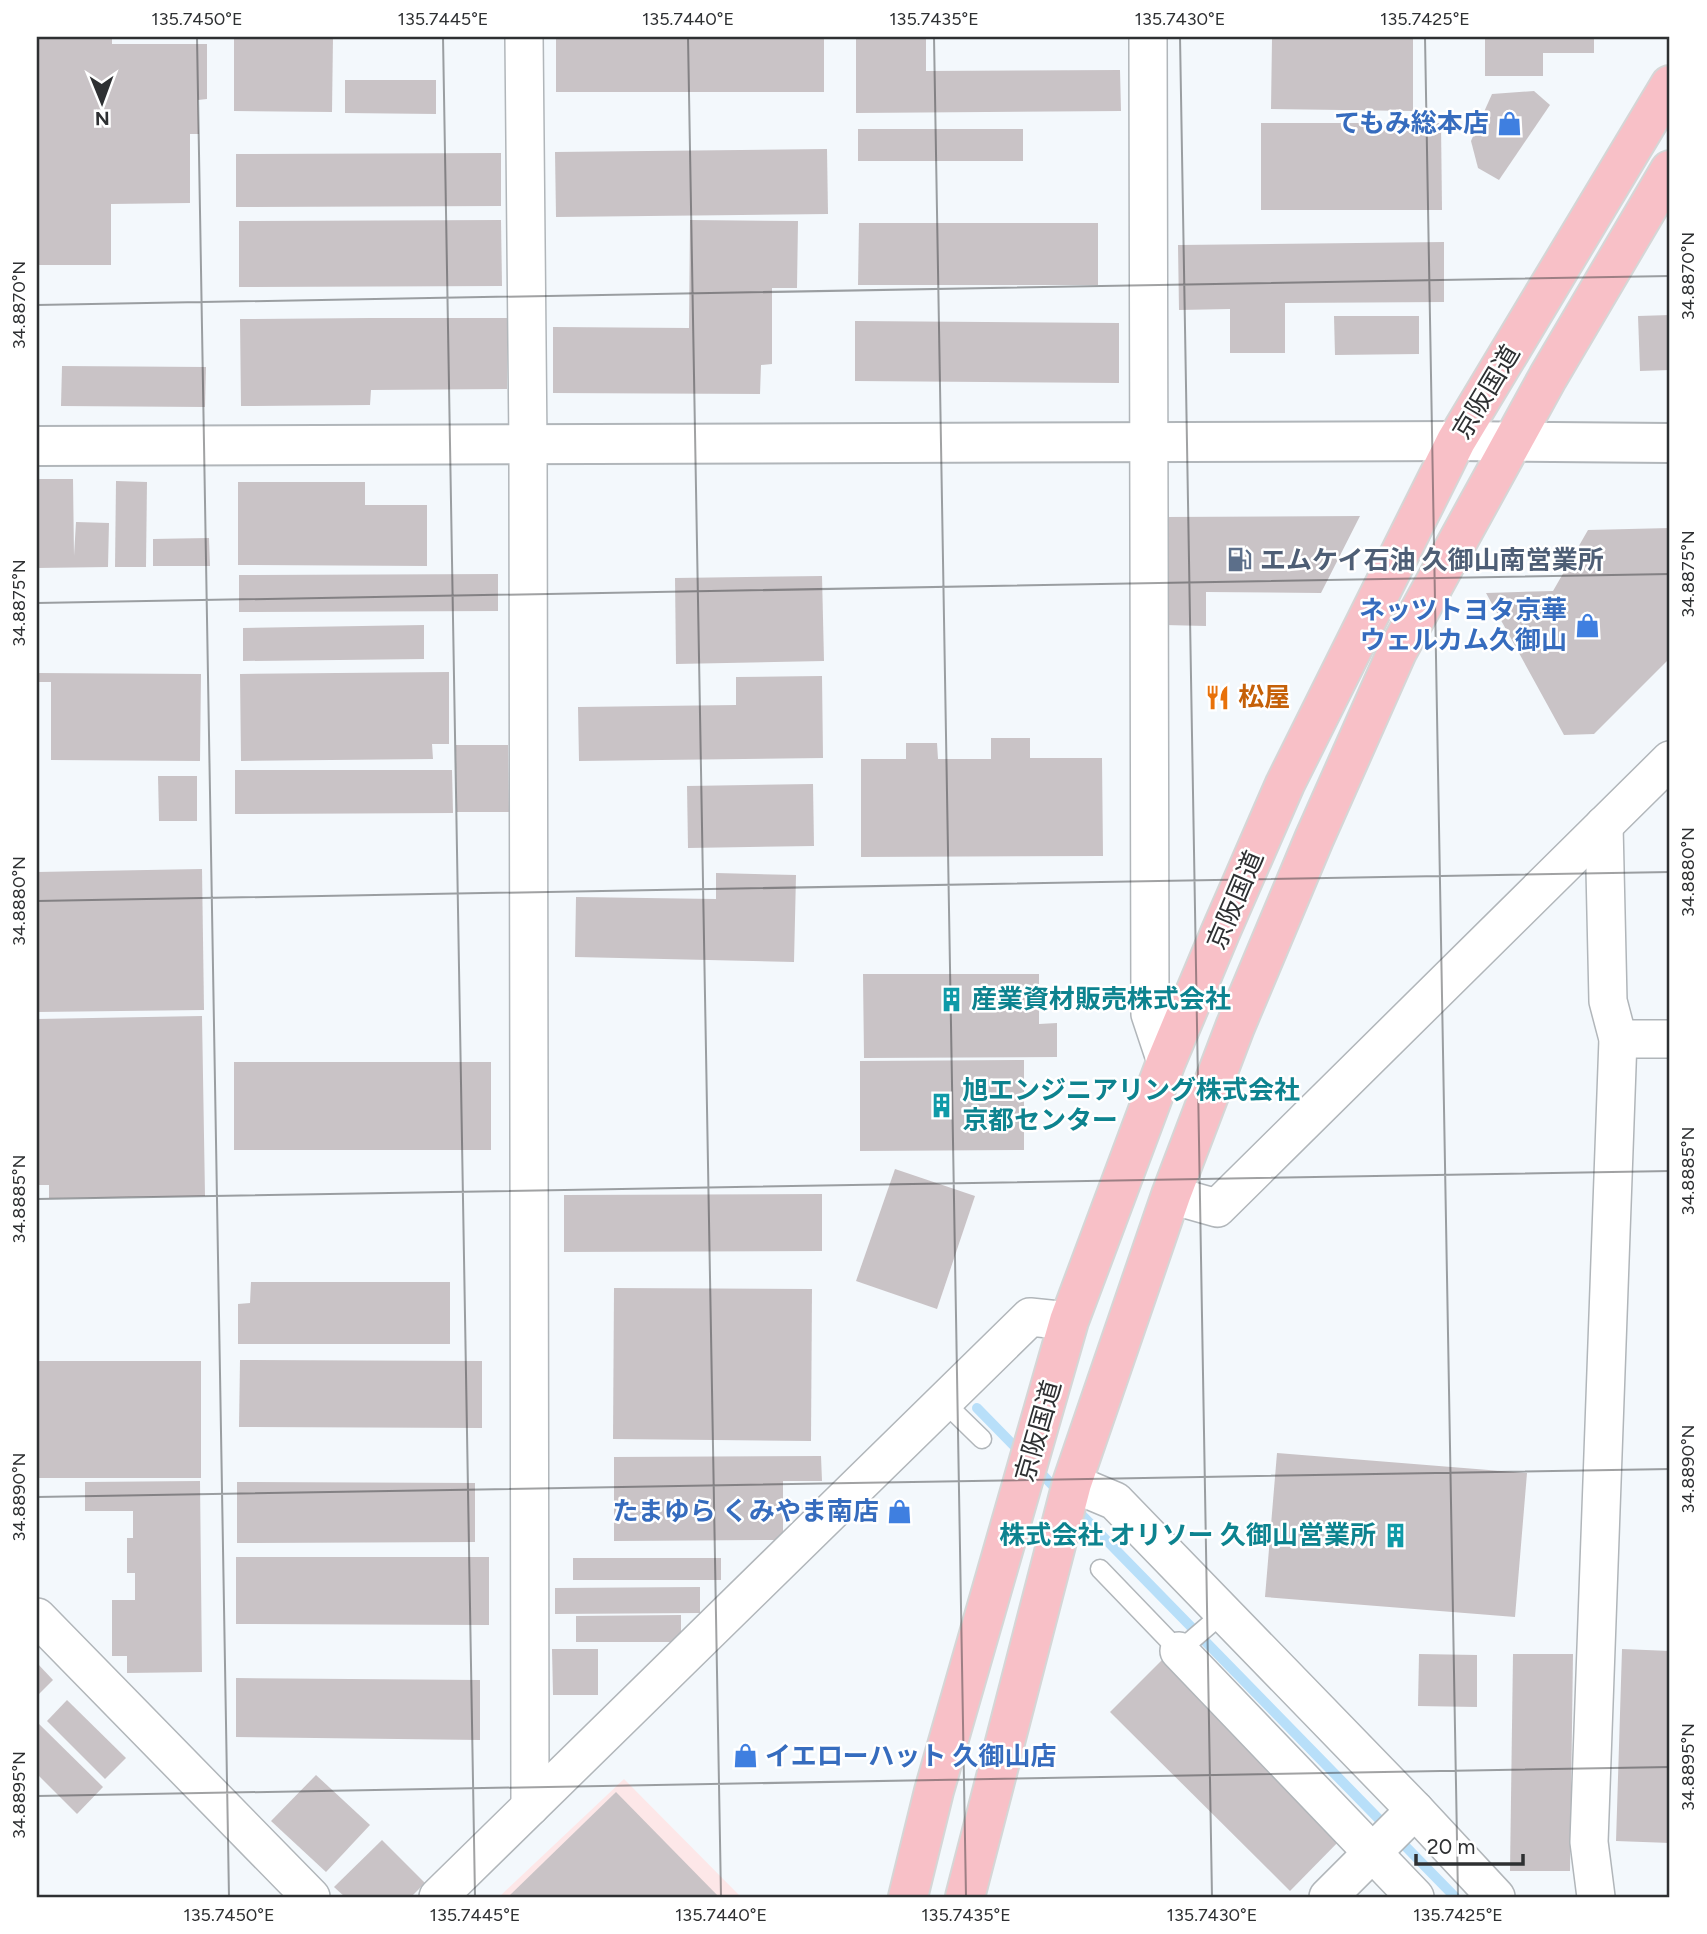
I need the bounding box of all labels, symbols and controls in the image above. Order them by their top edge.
text: 135.7450°E [151,8,243,30]
text: 135.7445°E [398,8,489,30]
text: 135.7440°E [642,8,734,30]
text: 135.7435°E [889,8,979,30]
text: 135.7430°E [1135,8,1225,30]
text: 135.7425°E [1380,8,1470,30]
north arrow [66,66,136,136]
text: N [95,107,110,130]
place label: てもみ総本店 [1334,107,1489,139]
shop icon: てもみ総本店 [1495,109,1523,137]
text: 34.8870°N [1677,232,1699,320]
text: 34.8870°N [8,261,30,349]
street label: 京阪国道 [1445,339,1527,445]
text: 34.8875°N [1677,530,1699,618]
place label: エムケイ石油 久御山南営業所 [1260,544,1604,576]
fuel station icon: エムケイ石油 久御山南営業所 [1226,546,1254,574]
text: 34.8875°N [8,559,30,647]
place label: ネッツトヨタ京華 ウェルカム久御山 [1359,594,1567,656]
shop icon: ネッツトヨタ京華 ウェルカム久御山 [1573,611,1601,639]
place label: 松屋 [1238,681,1290,713]
restaurant icon: 松屋 [1204,683,1232,711]
text: 34.8880°N [1677,827,1699,917]
street label: 京阪国道 [1200,846,1270,954]
text: 34.8880°N [8,856,30,946]
place label: 産業資材販売株式会社 [971,983,1231,1015]
building icon: 産業資材販売株式会社 [937,985,965,1013]
place label: 旭エンジニアリング株式会社 京都センター [962,1074,1300,1136]
building icon: 旭エンジニアリング株式会社 京都センター [928,1091,956,1119]
text: 34.8885°N [1677,1127,1699,1215]
text: 34.8885°N [8,1155,30,1243]
street label: 京阪国道 [1008,1377,1068,1485]
text: 34.8890°N [1677,1424,1699,1514]
text: 34.8890°N [8,1452,30,1542]
place label: たまゆら くみやま南店 [613,1495,879,1527]
shop icon: たまゆら くみやま南店 [885,1497,913,1525]
place label: 株式会社 オリソー 久御山営業所 [1000,1519,1376,1551]
building icon: 株式会社 オリソー 久御山営業所 [1382,1521,1410,1549]
text: 34.8895°N [1677,1723,1699,1811]
place label: イエローハット 久御山店 [765,1740,1056,1772]
shop icon: イエローハット 久御山店 [731,1742,759,1770]
text: 34.8895°N [8,1751,30,1839]
scale bar [1416,1822,1523,1866]
text: 20 m [1427,1834,1475,1859]
text: 135.7450°E [183,1904,275,1926]
text: 135.7445°E [430,1904,521,1926]
text: 135.7440°E [675,1904,767,1926]
text: 135.7435°E [921,1904,1011,1926]
text: 135.7430°E [1167,1904,1257,1926]
text: 135.7425°E [1413,1904,1503,1926]

